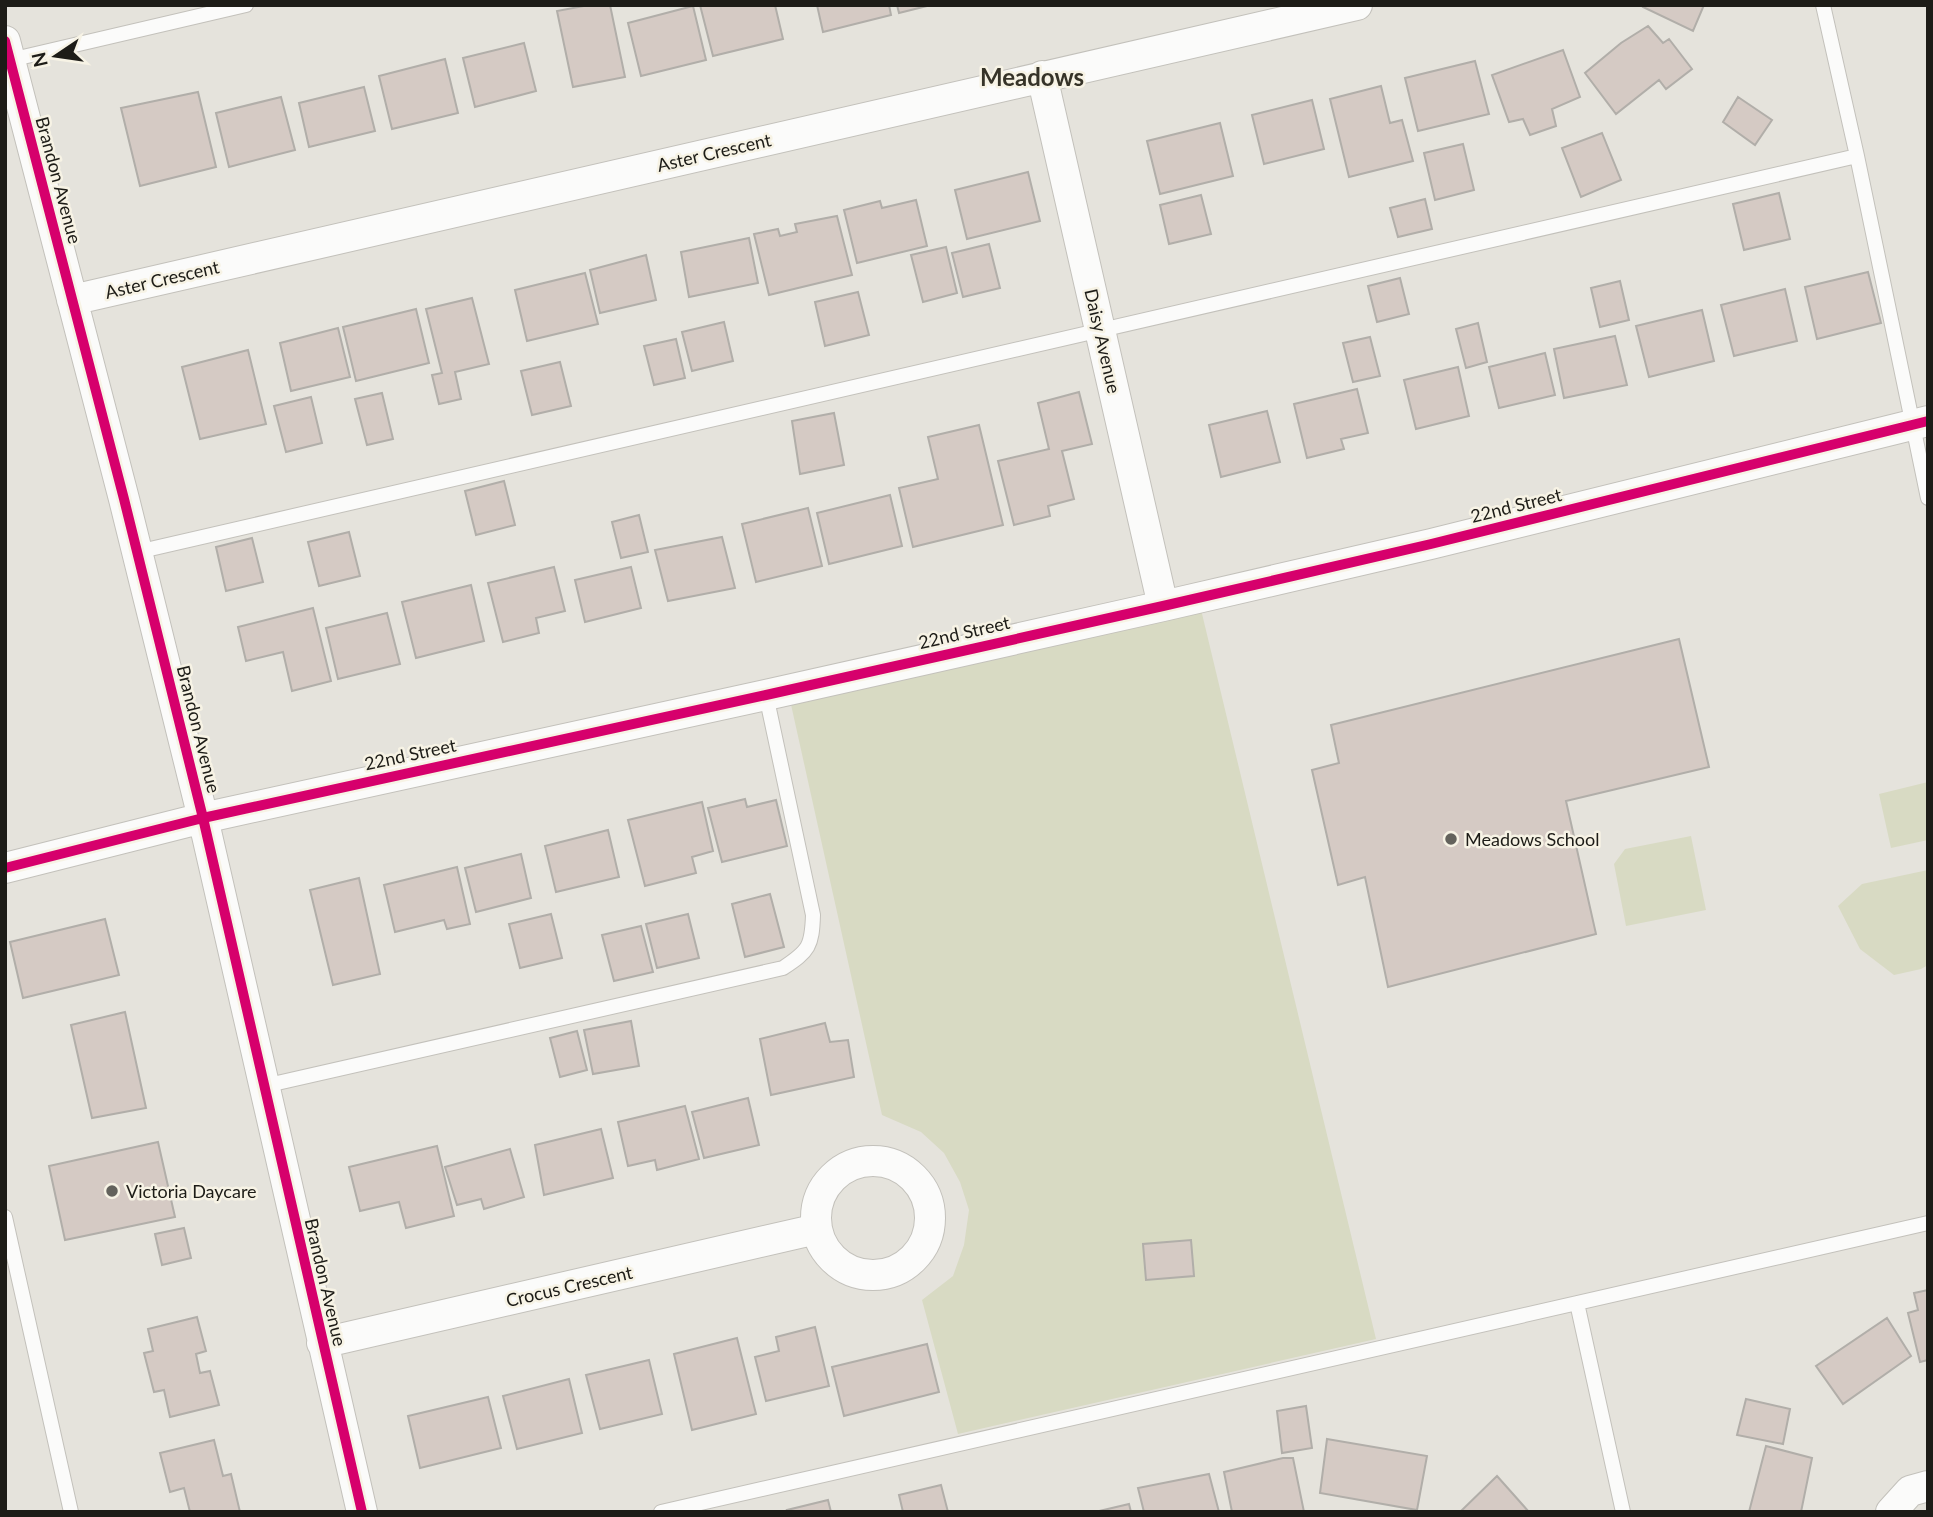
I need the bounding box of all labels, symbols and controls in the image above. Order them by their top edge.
north arrow [21,21,91,91]
text: N [26,50,52,70]
district label: Meadows [980,62,1084,91]
street label: Brandon Avenue [31,114,87,246]
street label: Aster Crescent [655,128,774,176]
street label: Aster Crescent [103,255,222,303]
street label: Daisy Avenue [1080,286,1126,396]
street label: 22nd Street [1468,483,1564,527]
street label: 22nd Street [916,611,1012,653]
street label: Brandon Avenue [173,663,225,795]
street label: 22nd Street [362,733,458,774]
place label: Meadows School [1465,828,1600,850]
marker: Meadows School [1443,831,1459,847]
place label: Victoria Daycare [126,1180,257,1202]
marker: Victoria Daycare [104,1183,120,1199]
street label: Brandon Avenue [301,1216,351,1348]
street label: Crocus Crescent [504,1261,635,1311]

